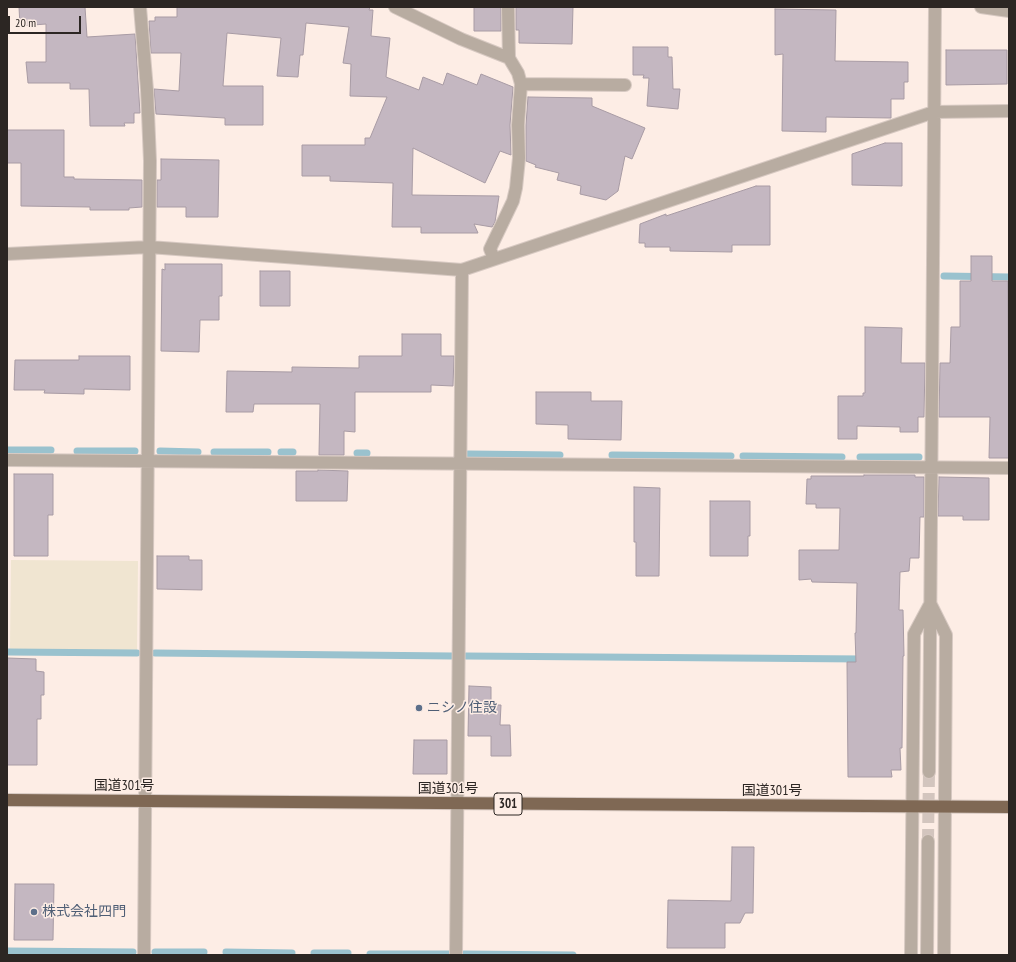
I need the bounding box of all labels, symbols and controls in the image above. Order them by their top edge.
scale bar [10,8,83,34]
text: 20 m [15,15,36,30]
place label: ニシノ住設 [427,700,497,716]
marker: ニシノ住設 [414,703,424,713]
street label: 国道301号 [94,778,154,794]
street label: 国道301号 [418,781,478,797]
street label: 国道301号 [742,783,802,799]
road number: 301 [494,793,522,815]
place label: 株式会社四門 [42,904,126,920]
marker: 株式会社四門 [29,907,39,917]

